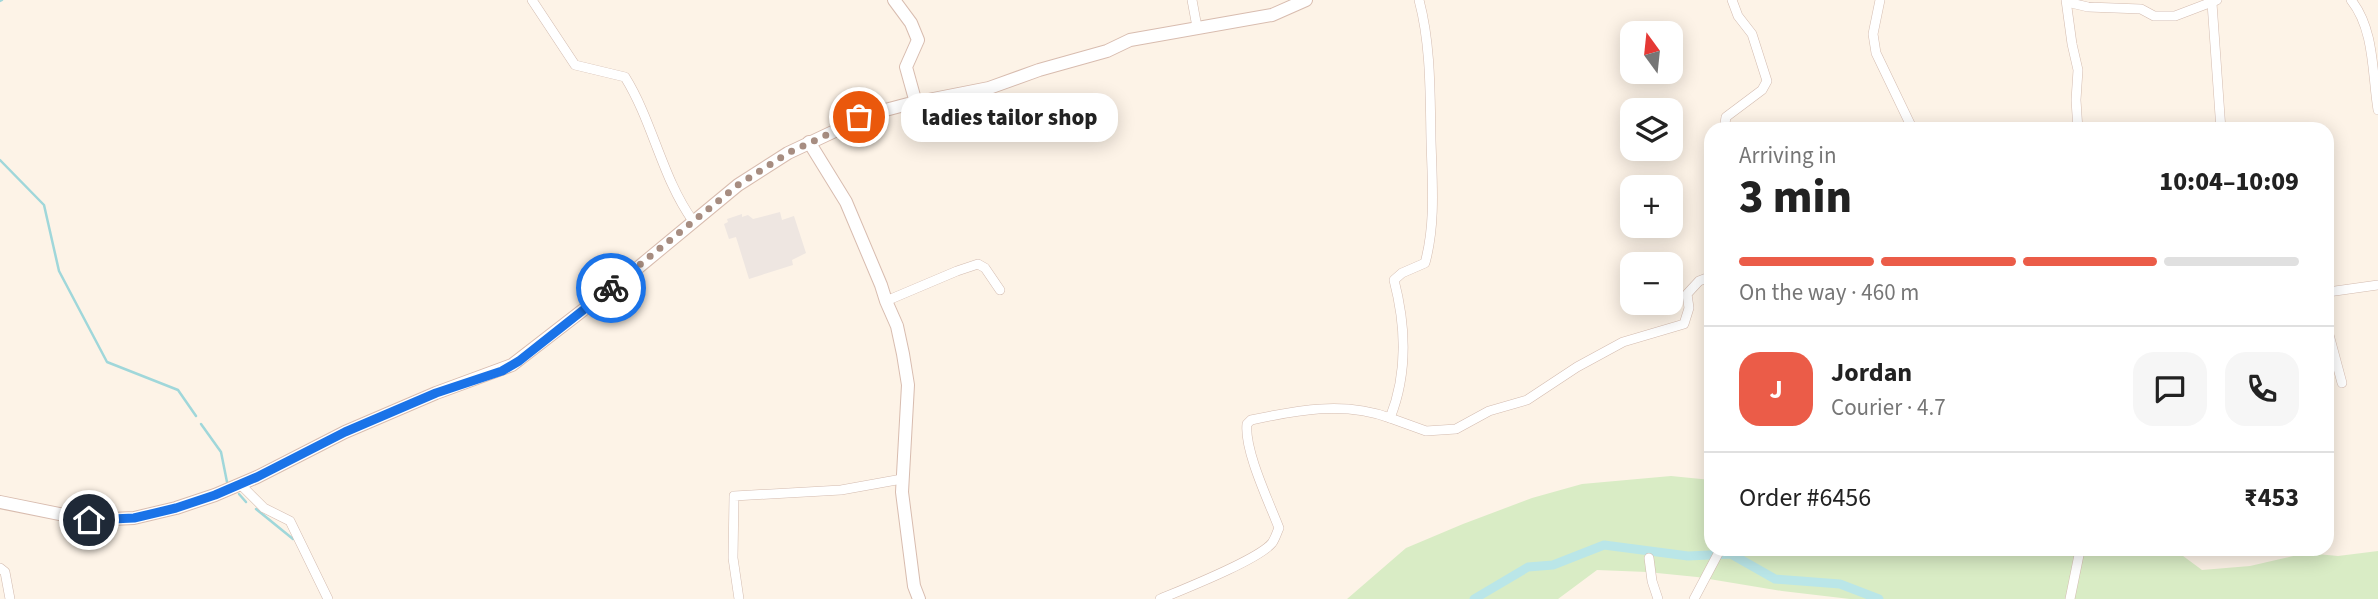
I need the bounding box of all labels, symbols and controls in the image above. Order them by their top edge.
north arrow [1620,21,1684,84]
map controls [1620,21,1683,315]
pin [829,87,889,147]
callout: ladies tailor shop [901,92,1118,142]
icon: bag [840,98,878,136]
button: layers [1620,98,1683,161]
text: ladies tailor shop [922,101,1098,134]
text: Arriving in [1739,139,1837,172]
text: 10:04–10:09 [2159,163,2299,200]
text: 3 min [1739,165,1852,230]
button: + [1620,175,1683,238]
button: − [1620,252,1683,315]
courier [576,253,646,323]
icon: bike [592,269,630,307]
text: On the way · 460 m [1739,276,1919,309]
button: chat [2133,352,2207,426]
button: phone [2225,352,2299,426]
text: Jordan [1831,354,1912,391]
text: J [1769,371,1783,408]
text: Courier · 4.7 [1831,391,1946,424]
text: Order #6456 [1739,479,1871,516]
text: ₹453 [2244,479,2299,516]
pin [59,490,119,550]
icon: home [70,501,108,539]

